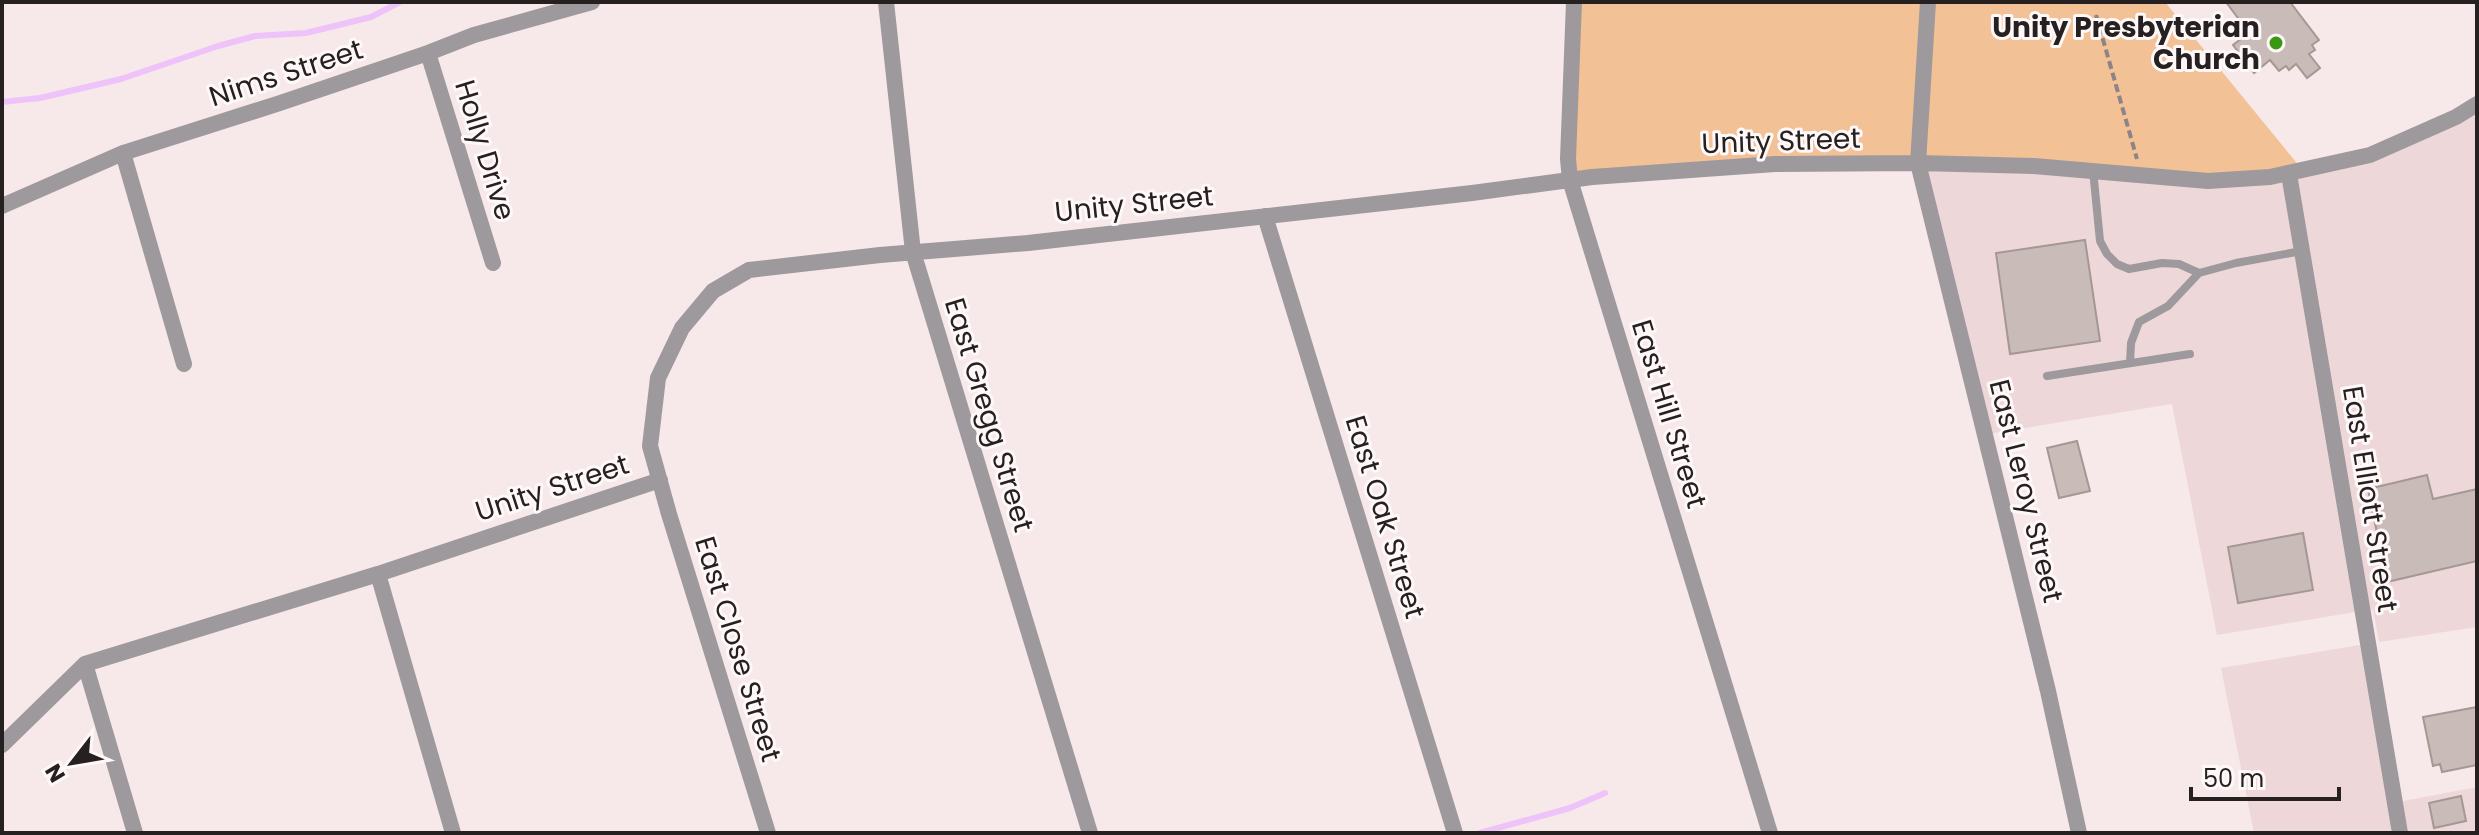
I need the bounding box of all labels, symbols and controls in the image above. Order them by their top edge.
place label: Unity Presbyterian Church [1992,8,2260,79]
street label: Nims Street [204,30,368,116]
marker: Unity Presbyterian Church [2267,34,2285,52]
street label: Holly Drive [445,75,525,225]
street label: Unity Street [1701,119,1861,163]
street label: Unity Street [1053,176,1215,232]
street label: East Gregg Street [935,293,1043,537]
street label: East Hill Street [1622,315,1716,513]
street label: East Leroy Street [1979,375,2073,607]
street label: East Elliott Street [2333,383,2407,615]
street label: East Oak Street [1336,411,1434,623]
street label: Unity Street [470,445,634,531]
street label: East Close Street [685,532,791,766]
north arrow [32,723,112,803]
scale bar [2191,751,2339,801]
text: N [38,758,73,788]
text: 50 m [2203,762,2264,795]

